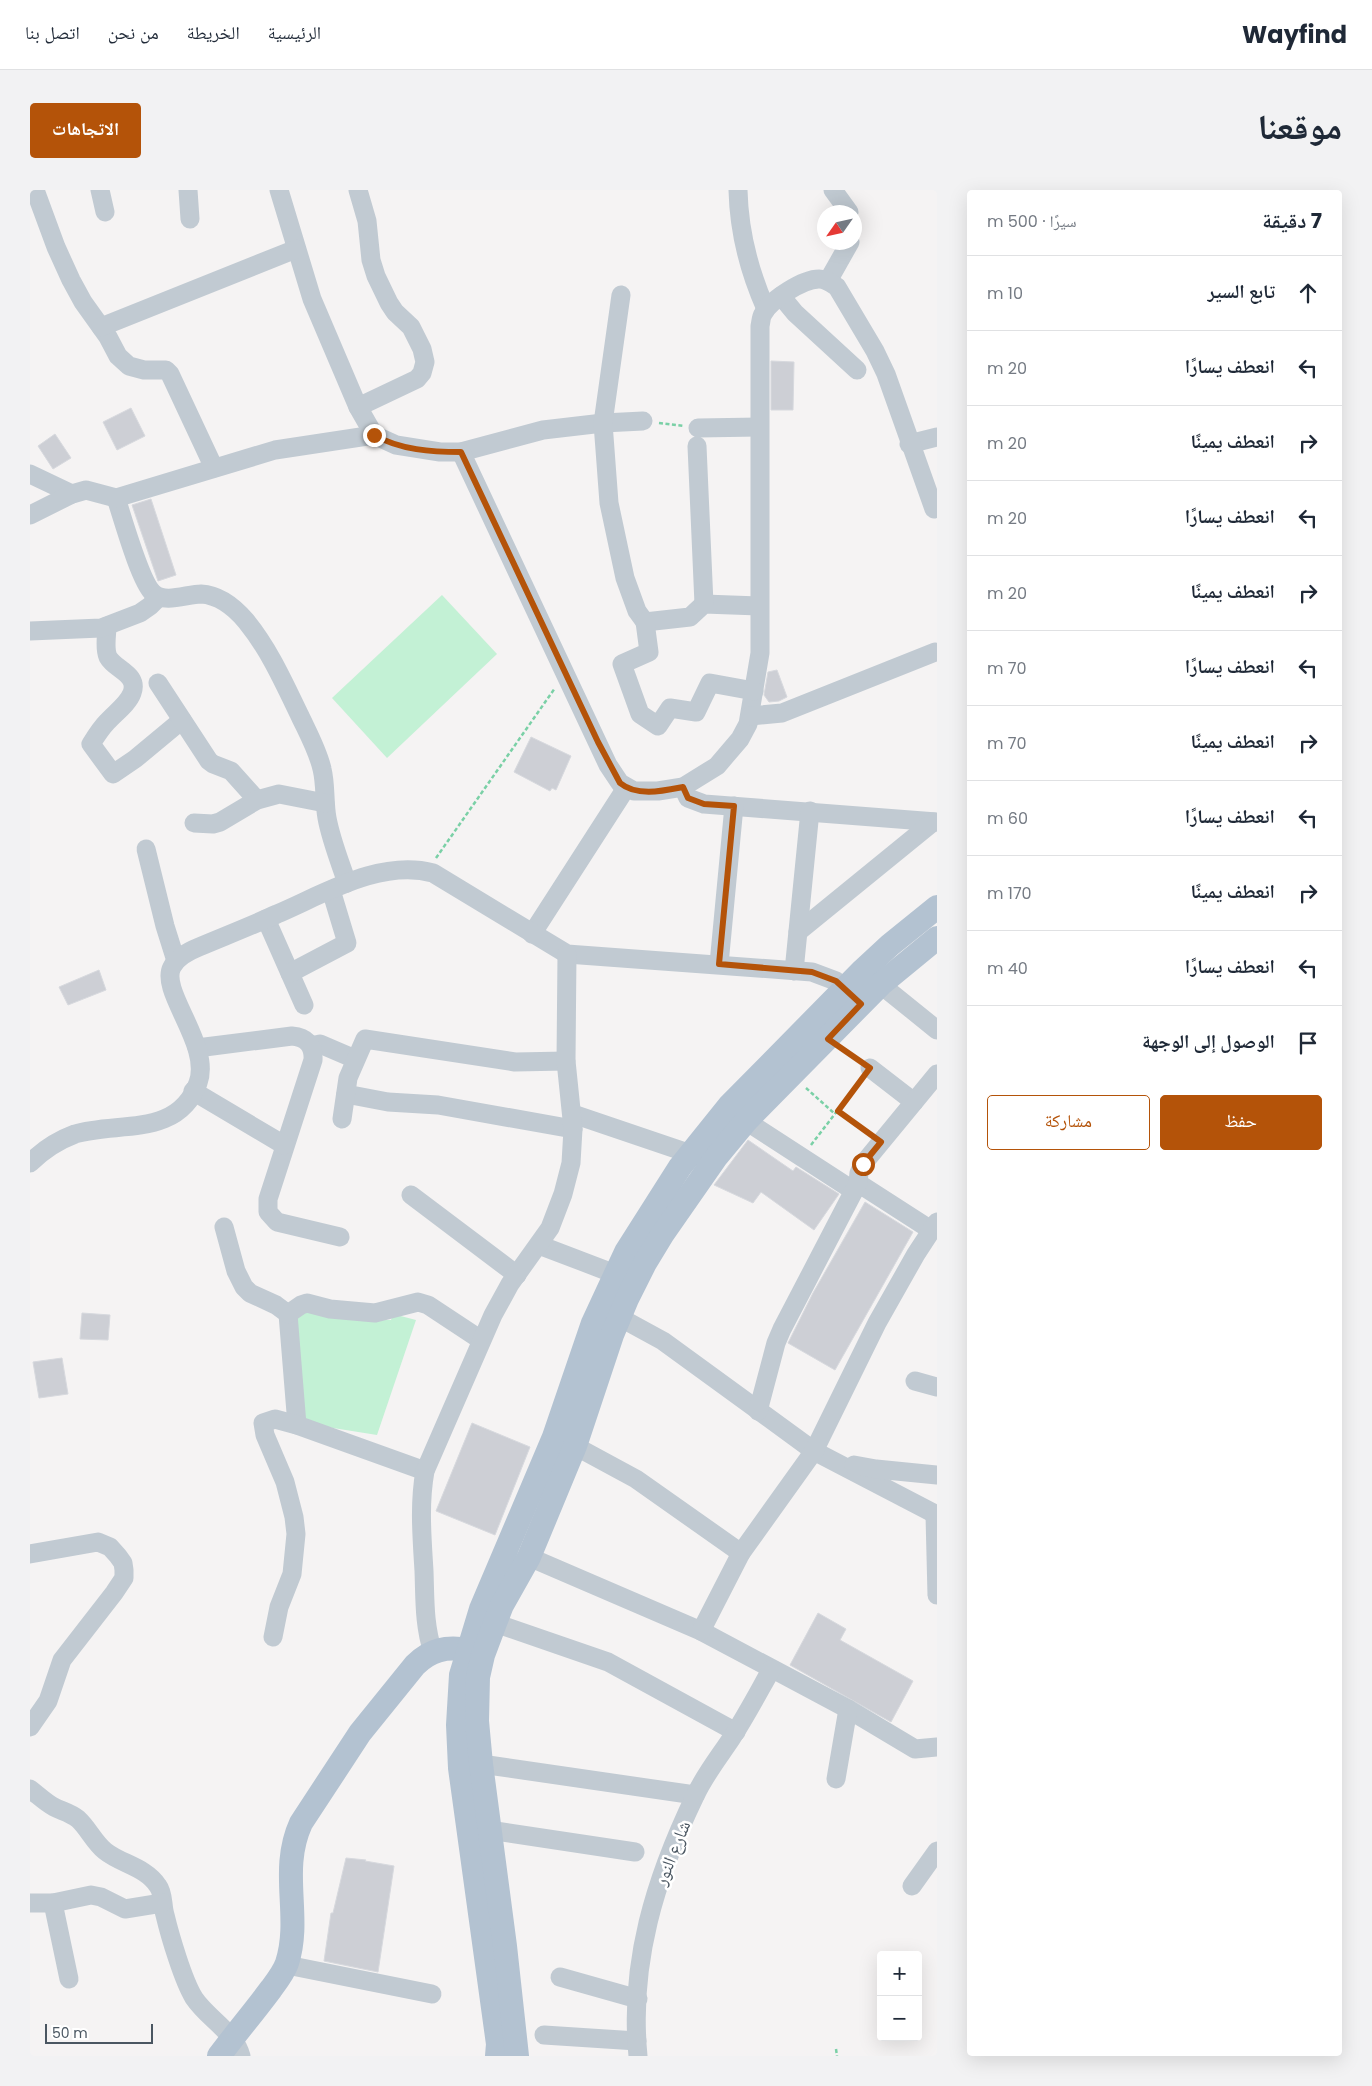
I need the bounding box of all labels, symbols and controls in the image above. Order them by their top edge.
text: Wayfind [1242,18,1347,51]
text: اتصل بنا [25,20,80,45]
text: من نحن [108,20,159,45]
text: الخريطة [187,20,240,45]
text: الرئيسية [268,20,321,45]
text: موقعنا [1257,102,1342,151]
button: الاتجاهات [30,103,141,158]
north arrow [817,205,862,250]
text: 7 دقيقة [1262,206,1322,235]
text: سيرًا · 500 m [987,210,1076,233]
text: تابع السير [1208,278,1275,305]
icon: ahead [1294,279,1322,307]
text: 10 m [987,282,1023,305]
text: انعطف يسارًا [1185,353,1275,380]
icon: left [1294,354,1322,382]
text: 20 m [987,357,1027,380]
route end [363,424,386,447]
text: انعطف يمينًا [1190,428,1275,455]
icon: right [1294,429,1322,457]
text: 20 m [987,432,1027,455]
text: انعطف يسارًا [1185,503,1275,530]
icon: left [1294,504,1322,532]
text: 20 m [987,507,1027,530]
text: انعطف يمينًا [1190,578,1275,605]
icon: right [1294,579,1322,607]
text: 20 m [987,582,1027,605]
text: انعطف يسارًا [1185,653,1275,680]
icon: left [1294,654,1322,682]
text: 70 m [987,657,1027,680]
text: انعطف يمينًا [1190,728,1275,755]
icon: right [1294,729,1322,757]
text: 70 m [987,732,1027,755]
text: انعطف يسارًا [1185,803,1275,830]
icon: left [1294,804,1322,832]
text: 60 m [987,807,1028,830]
text: انعطف يمينًا [1190,878,1275,905]
icon: right [1294,879,1322,907]
text: 170 m [987,882,1032,905]
text: انعطف يسارًا [1185,953,1275,980]
icon: left [1294,954,1322,982]
text: 40 m [987,957,1028,980]
text: الوصول إلى الوجهة [1142,1028,1275,1055]
icon: arrive [1294,1029,1322,1057]
button: مشاركة [987,1095,1150,1150]
button: حفظ [1160,1095,1322,1150]
route start [852,1153,875,1176]
street label: شارع النور [647,1817,696,1890]
map controls [877,1951,922,2041]
button: + [877,1951,922,1996]
button: − [877,1996,922,2041]
scale bar [45,2021,152,2044]
text: 50 m [52,2023,88,2043]

